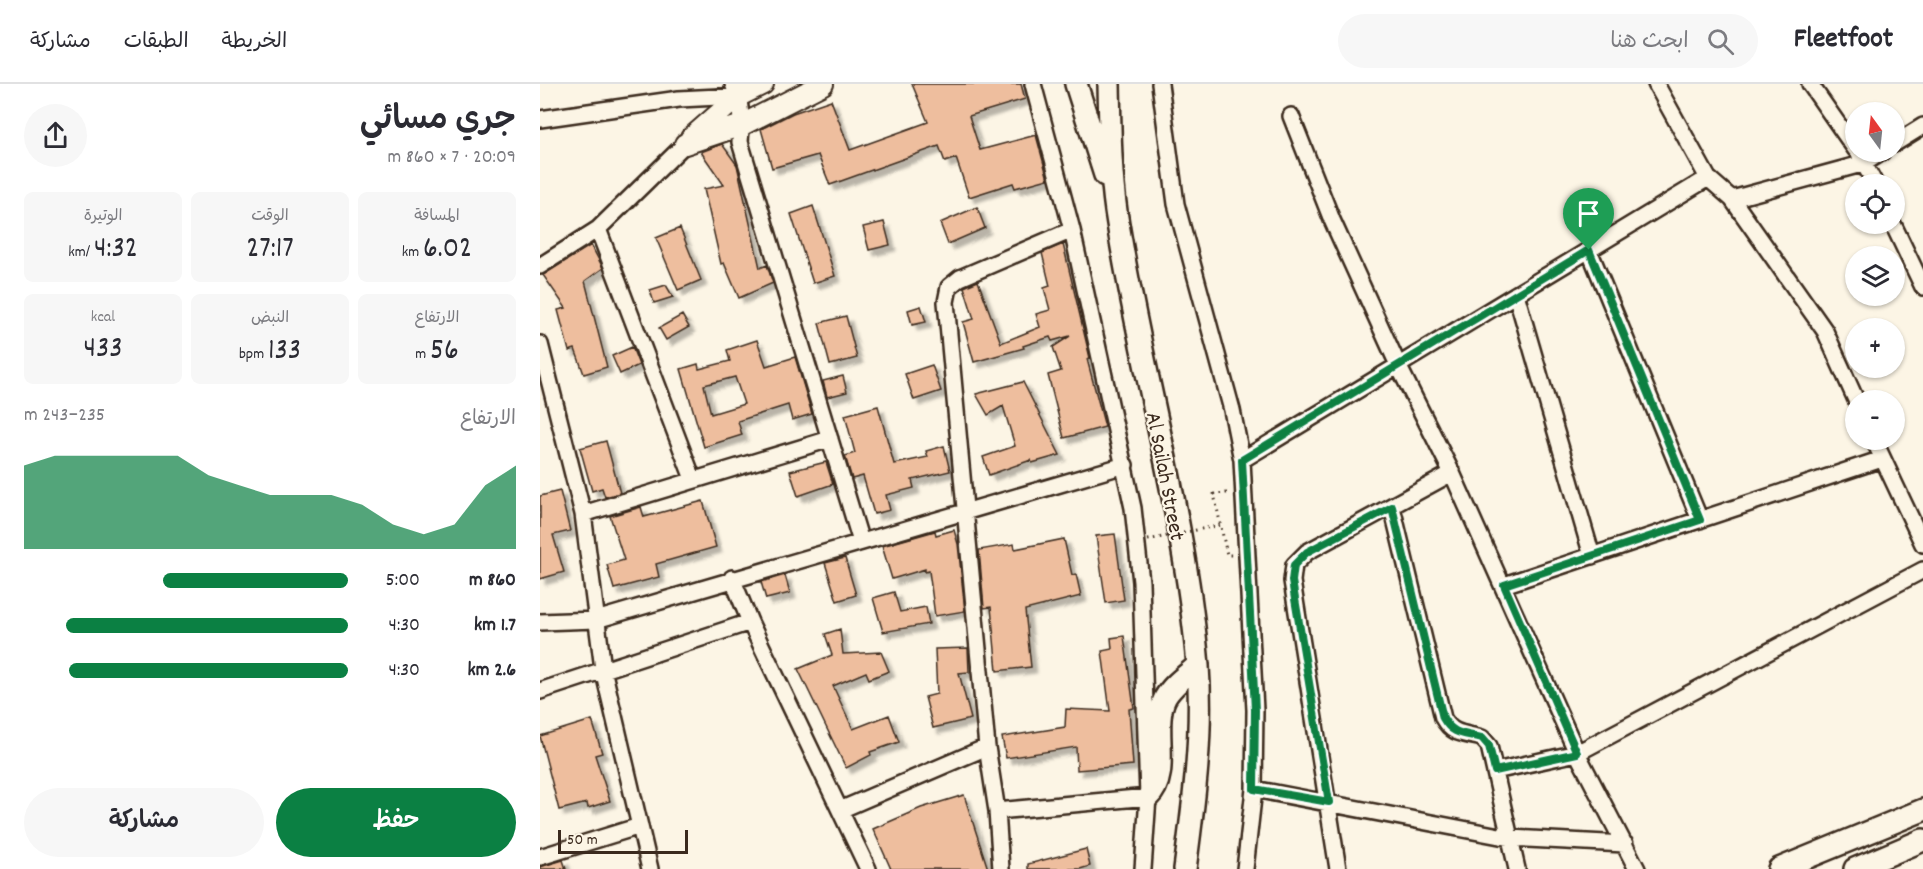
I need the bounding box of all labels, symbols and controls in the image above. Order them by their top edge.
search box [1338,14,1758,68]
text: Fleetfoot [1794,21,1893,61]
icon: search [1704,25,1737,58]
text: ابحث هنا [1610,27,1689,58]
text: مشاركة [30,28,91,58]
text: الطبقات [124,28,189,58]
text: الخريطة [222,28,287,58]
text: جري مسائي [360,98,516,145]
north arrow [1845,102,1905,162]
map controls [1845,102,1905,450]
button: share [24,104,87,167]
text: 20:09 · 7 × 860 m [388,144,516,172]
button: locate [1845,174,1905,234]
pin [1563,188,1614,250]
icon: arrive [1572,197,1605,230]
text: الوتيرة [84,205,122,228]
text: الوقت [251,205,289,228]
text: المسافة [414,205,460,228]
text: 4:32 [94,229,138,272]
text: 27:17 [246,229,294,272]
text: 6.02 [423,229,472,272]
text: /km [68,241,94,264]
text: km [402,241,423,264]
button: layers [1845,246,1905,306]
text: kcal [91,306,115,329]
text: النبض [251,307,289,330]
text: الارتفاع [415,307,459,330]
button: + [1845,318,1905,378]
text: 433 [83,329,123,372]
text: 133 [268,331,301,374]
text: 56 [430,331,459,374]
text: bpm [239,343,268,366]
text: m [415,343,430,366]
button: − [1845,390,1905,450]
text: 235–243 m [24,402,105,430]
text: الارتفاع [460,406,516,434]
street label: Al Sailah Street [1136,410,1191,544]
text: 5:00 [386,567,420,595]
text: 860 m [469,567,516,595]
text: 4:30 [389,612,420,640]
text: 1.7 km [474,612,516,640]
text: 4:30 [389,657,420,685]
text: 2.6 km [468,657,516,685]
button: مشاركة [24,788,264,857]
button: حفظ [276,788,516,857]
scale bar [558,827,688,854]
text: 50 m [567,829,598,852]

